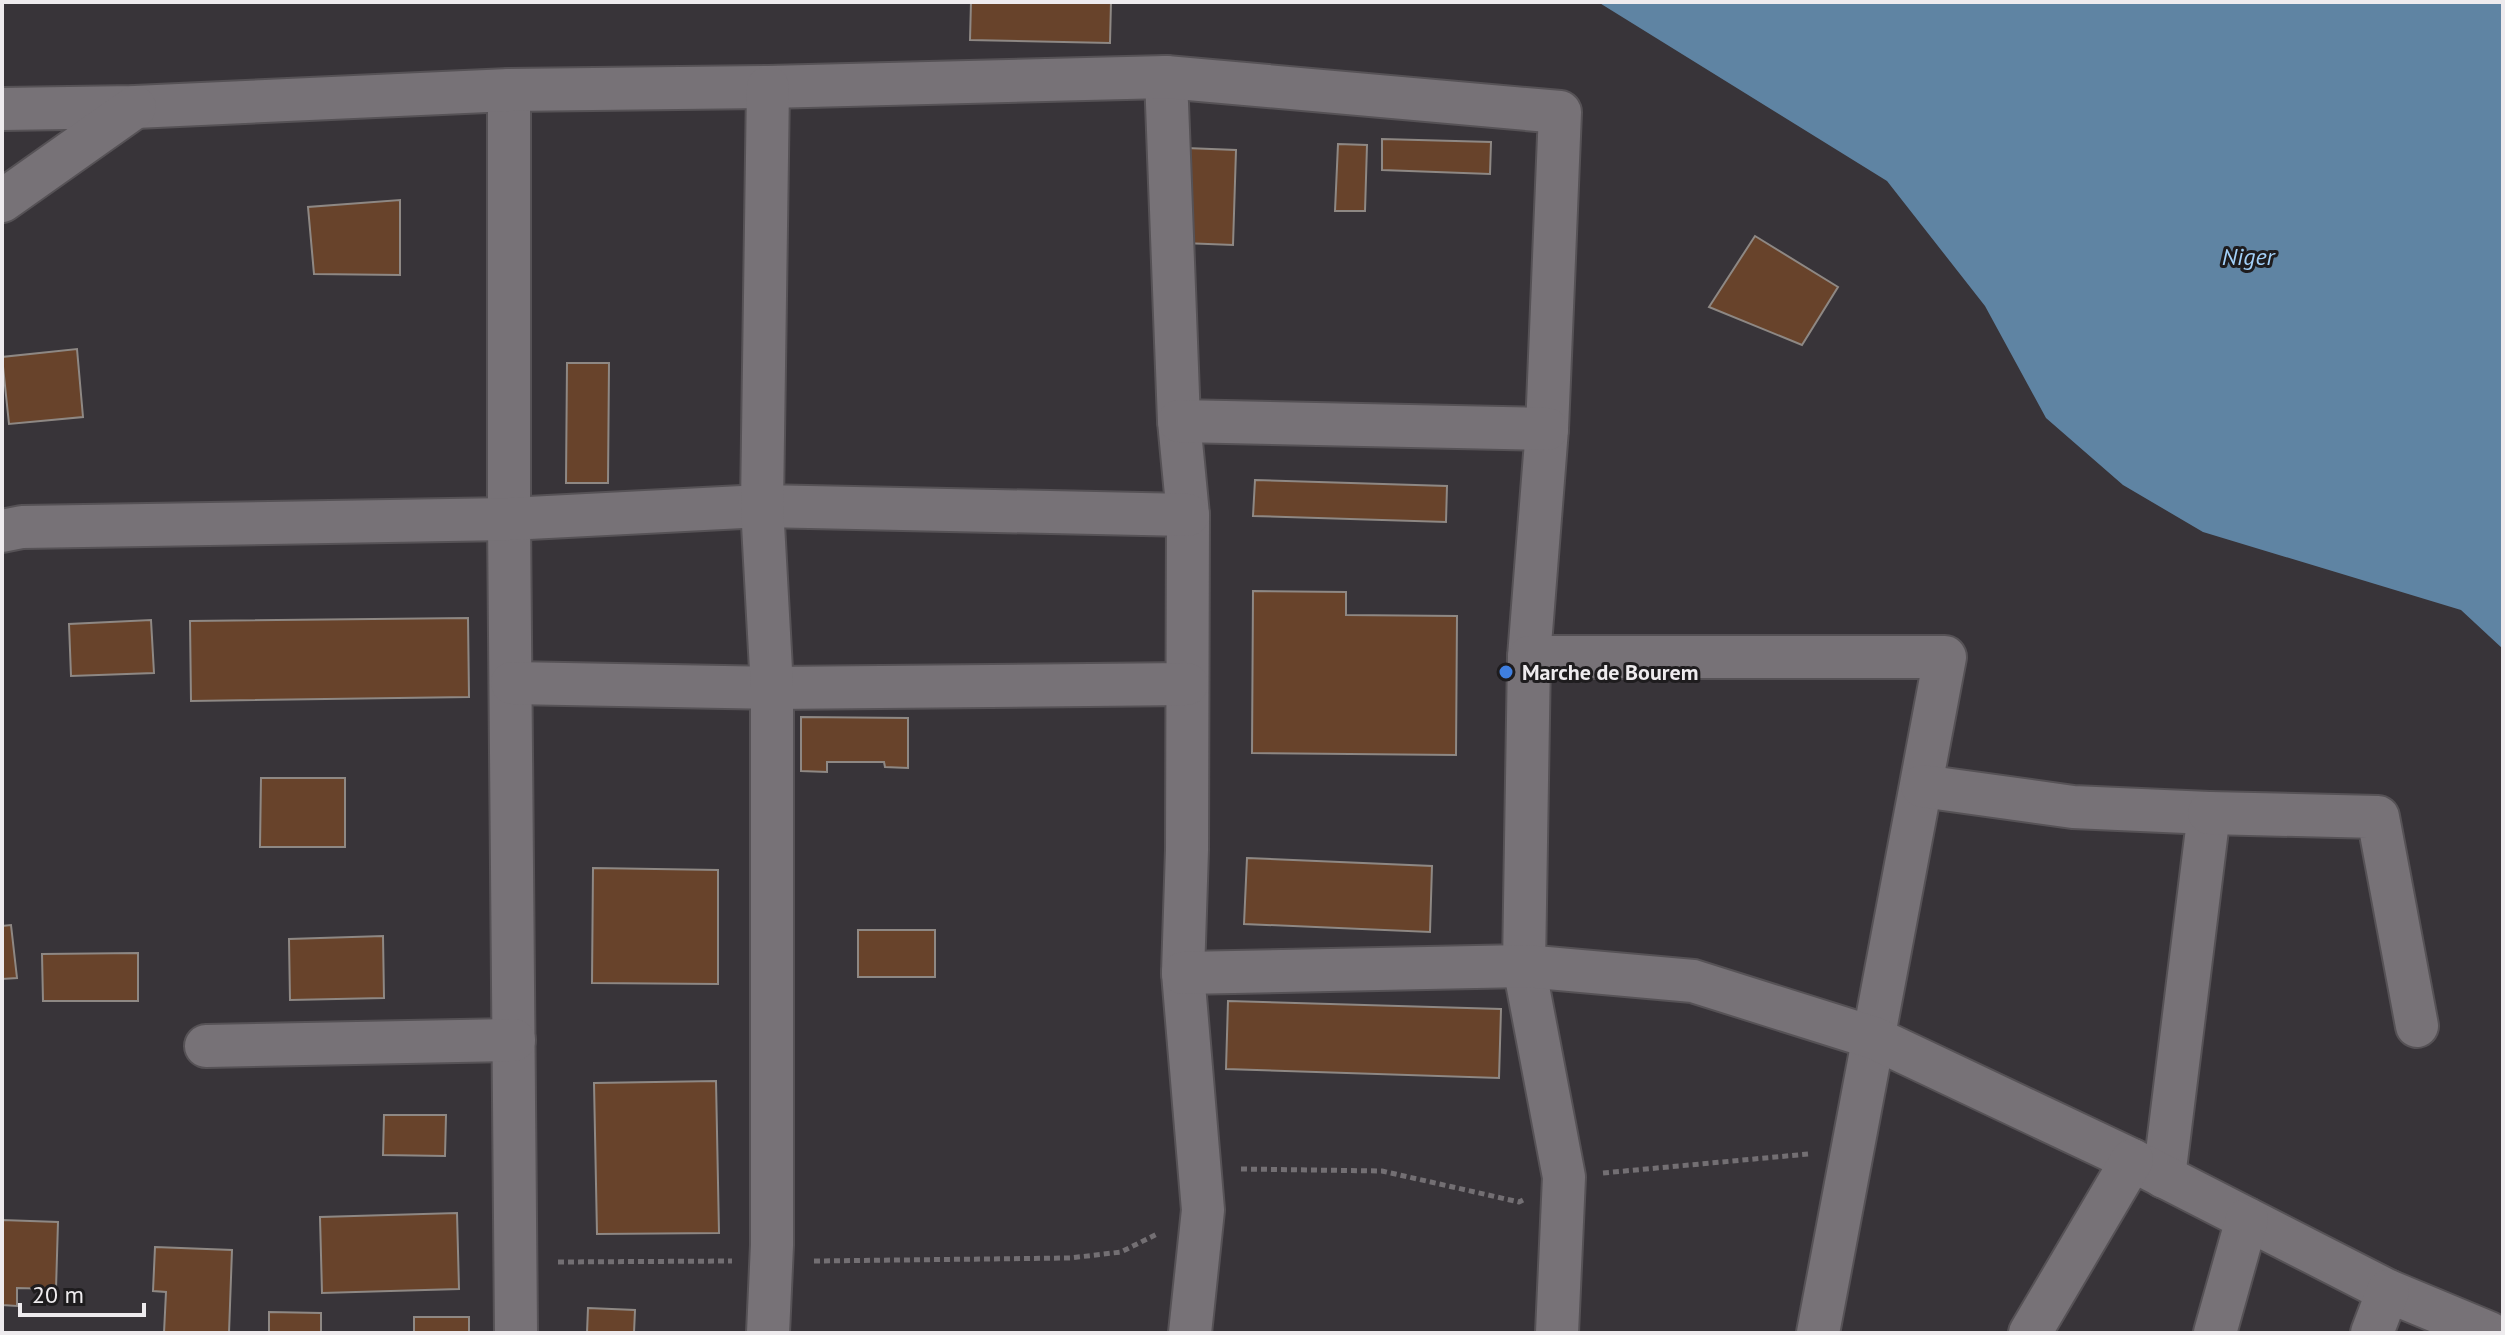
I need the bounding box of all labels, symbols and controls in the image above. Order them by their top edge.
water label: Niger [2222,241,2276,272]
place label: Marche de Bourem [1522,658,1698,686]
marker: Marche de Bourem [1497,663,1515,681]
scale bar [20,1267,144,1317]
text: 20 m [32,1279,84,1310]

